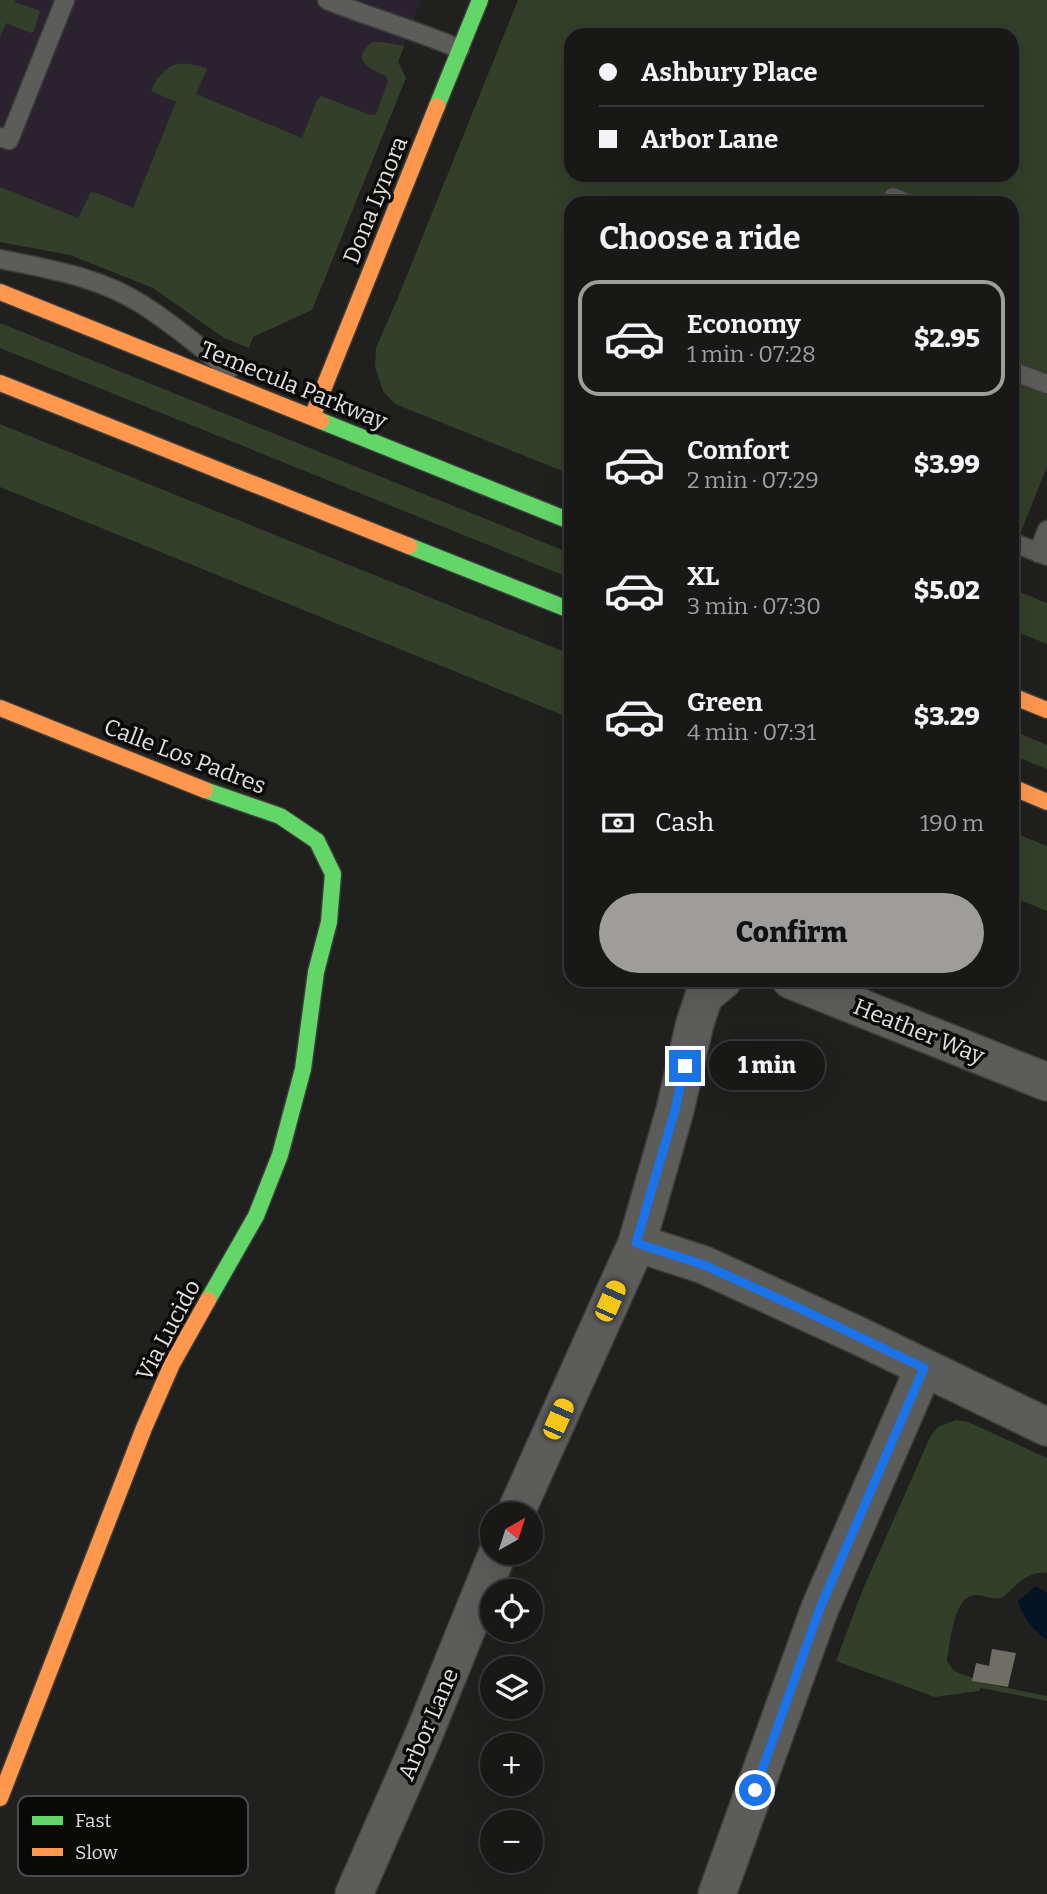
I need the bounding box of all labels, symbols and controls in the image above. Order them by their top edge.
text: Ashbury Place [641,57,818,88]
text: Arbor Lane [641,124,778,155]
street label: Dona Lynora [337,132,413,268]
text: Choose a ride [599,219,800,257]
icon: car [603,307,666,370]
text: Economy [687,309,801,340]
text: $2.95 [914,323,980,354]
street label: Temecula Parkway [197,335,392,436]
text: 1 min · 07:28 [687,340,816,368]
icon: car [603,433,666,496]
text: Comfort [687,435,790,466]
text: $3.99 [914,449,980,480]
text: 2 min · 07:29 [687,466,819,494]
icon: car [603,559,666,622]
text: XL [687,561,719,592]
text: $5.02 [914,575,980,606]
text: 3 min · 07:30 [687,592,821,620]
icon: car [603,685,666,748]
text: Green [687,687,763,718]
text: $3.29 [914,701,980,732]
street label: Calle Los Padres [100,712,270,800]
text: 4 min · 07:31 [687,718,816,746]
icon: cash [599,804,637,842]
text: Cash [655,807,714,838]
text: 190 m [920,809,984,837]
button: Confirm [599,893,984,973]
street label: Heather Way [850,992,989,1070]
callout: 1 min [710,1042,825,1090]
route end [669,1050,701,1082]
text: 1 min [738,1051,796,1079]
street label: Via Lucido [130,1275,206,1385]
car [592,1278,629,1324]
car [540,1396,577,1442]
north arrow [480,1502,542,1564]
map controls [480,1502,543,1873]
button: locate [480,1579,543,1642]
button: layers [480,1656,543,1719]
street label: Arbor Lane [392,1664,464,1784]
button: + [480,1733,543,1796]
route start [739,1774,771,1806]
legend [18,1796,248,1876]
text: Fast [75,1809,112,1832]
button: − [480,1810,543,1873]
text: Slow [75,1841,118,1864]

